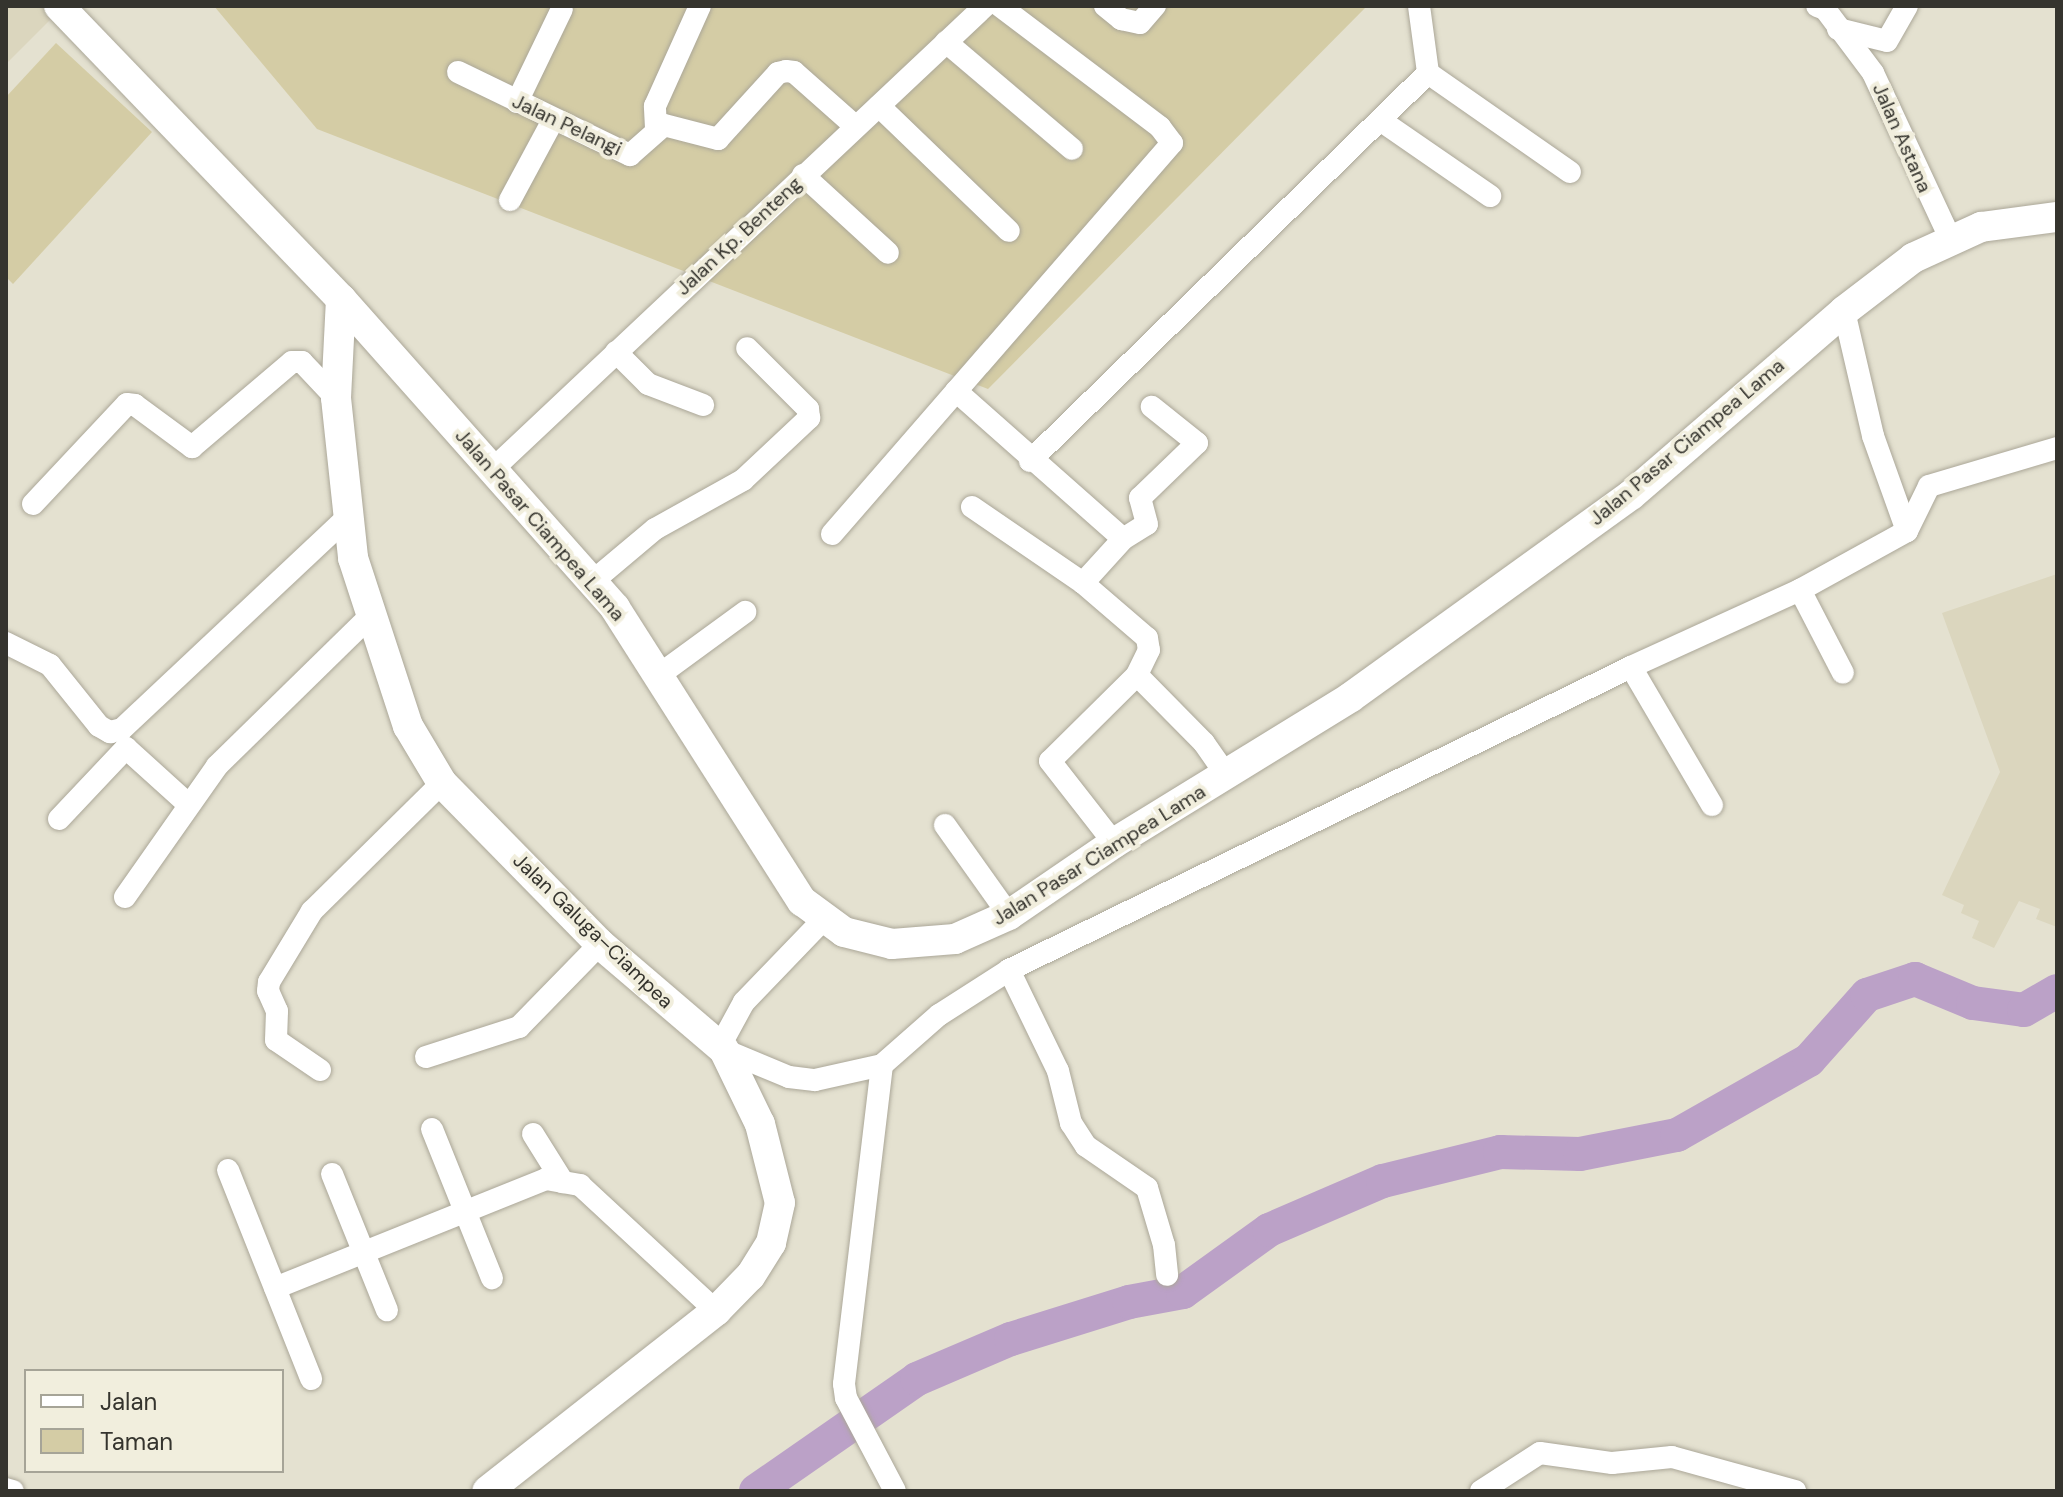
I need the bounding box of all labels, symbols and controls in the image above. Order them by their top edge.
street label: Jalan Astana [1867,80,1937,196]
street label: Jalan Pelangi [508,89,626,161]
street label: Jalan Kp. Benteng [671,172,807,300]
street label: Jalan Pasar Ciampea Lama [1585,354,1789,530]
street label: Jalan Pasar Ciampea Lama [450,424,630,626]
street label: Jalan Pasar Ciampea Lama [988,779,1210,931]
street label: Jalan Galuga–Ciampea [508,848,678,1014]
legend [24,1369,284,1473]
text: Jalan [100,1386,157,1417]
text: Taman [100,1426,173,1457]

